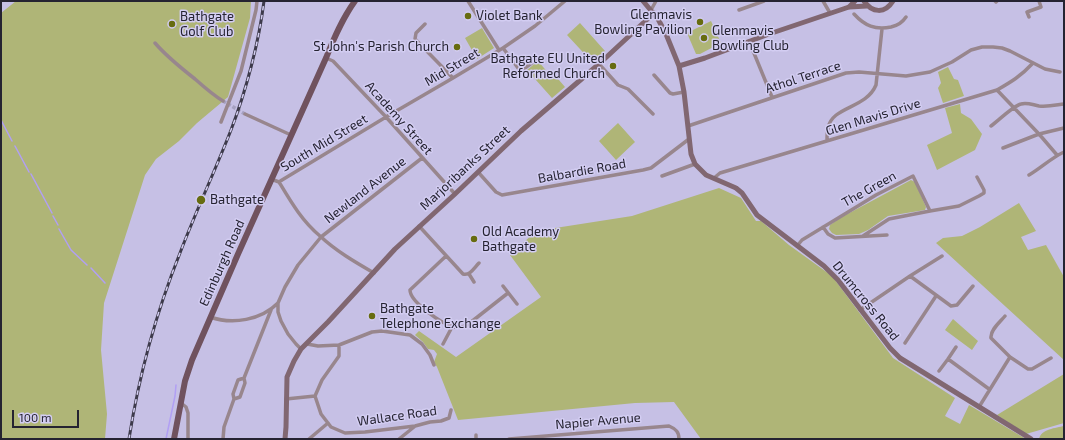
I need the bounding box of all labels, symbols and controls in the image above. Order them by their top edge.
place label: Glenmavis Bowling Pavilion [594,7,692,38]
place label: Violet Bank [476,8,543,24]
place label: Bathgate Golf Club [180,9,234,40]
marker: Violet Bank [463,11,473,21]
marker: Glenmavis Bowling Pavilion [695,17,705,27]
marker: Bathgate Golf Club [167,19,177,29]
place label: Glenmavis Bowling Club [712,23,789,54]
marker: Glenmavis Bowling Club [699,33,709,43]
place label: St John's Parish Church [313,39,449,55]
marker: St John's Parish Church [452,42,462,52]
street label: Mid Street [422,45,482,89]
place label: Bathgate EU United Reformed Church [490,51,605,82]
street label: Athol Terrace [763,57,843,97]
marker: Bathgate EU United Reformed Church [608,61,618,71]
street label: Academy Street [362,78,436,158]
street label: Glen Mavis Drive [824,95,922,139]
street label: South Mid Street [278,111,370,175]
street label: Marjoribanks Street [417,122,513,214]
street label: Newland Avenue [321,153,409,227]
street label: Balbardie Road [537,156,627,186]
street label: The Green [839,168,899,210]
place label: Bathgate [210,192,264,208]
marker: Bathgate [195,194,207,206]
street label: Edinburgh Road [196,217,248,309]
place label: Old Academy Bathgate [482,224,559,255]
marker: Old Academy Bathgate [469,234,479,244]
street label: Drumcross Road [829,258,903,344]
place label: Bathgate Telephone Exchange [380,301,501,332]
marker: Bathgate Telephone Exchange [367,311,377,321]
scale bar [14,402,81,428]
street label: Wallace Road [356,403,438,429]
street label: Napier Avenue [555,409,641,433]
text: 100 m [19,410,51,424]

